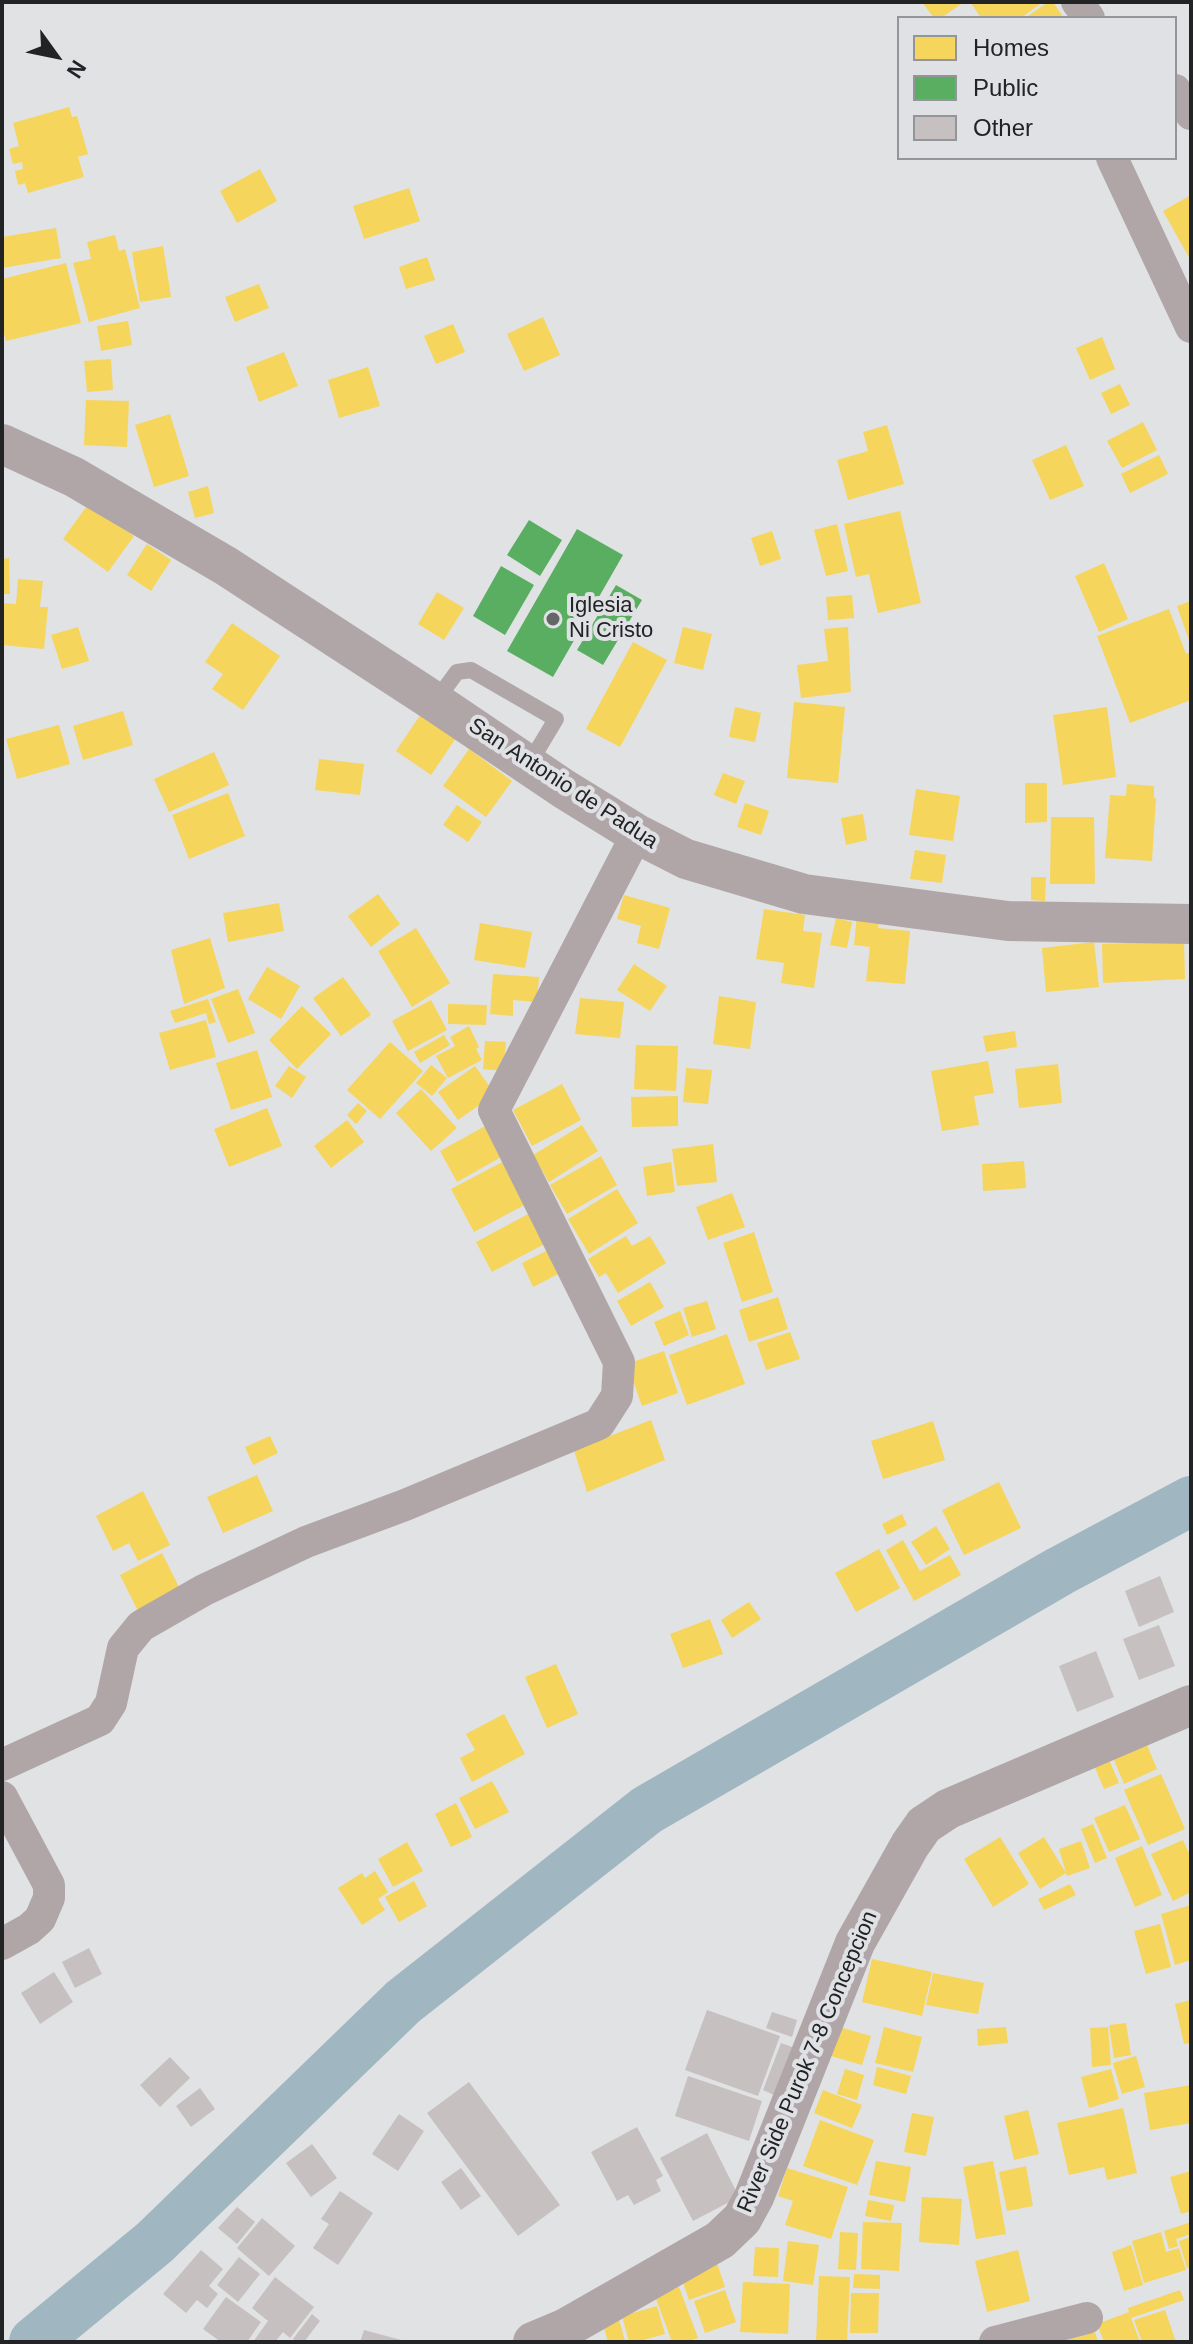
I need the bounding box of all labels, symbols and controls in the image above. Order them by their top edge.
north arrow [16,16,96,96]
legend [897,16,1177,160]
text: Homes [973,34,1049,61]
text: N [62,56,91,83]
text: Public [973,74,1038,101]
text: Other [973,114,1033,141]
place label: Iglesia Ni Cristo [569,593,653,644]
marker: Iglesia Ni Cristo [544,610,562,628]
street label: San Antonio de Padua [463,713,663,855]
street label: River Side Purok 7-8 Concepcion [732,1907,884,2217]

